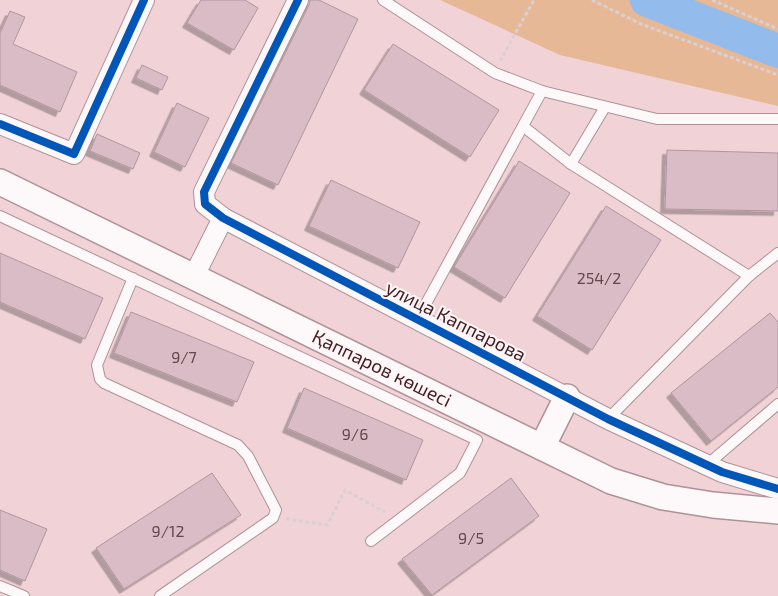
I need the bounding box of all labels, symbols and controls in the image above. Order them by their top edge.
house number: 254/2 [577,268,621,287]
street label: улица Каппарова [382,275,530,367]
street label: Қаппаров көшесі [309,324,456,411]
house number: 9/7 [171,347,197,366]
house number: 9/6 [342,424,368,443]
house number: 9/12 [152,521,184,540]
house number: 9/5 [458,528,484,547]

